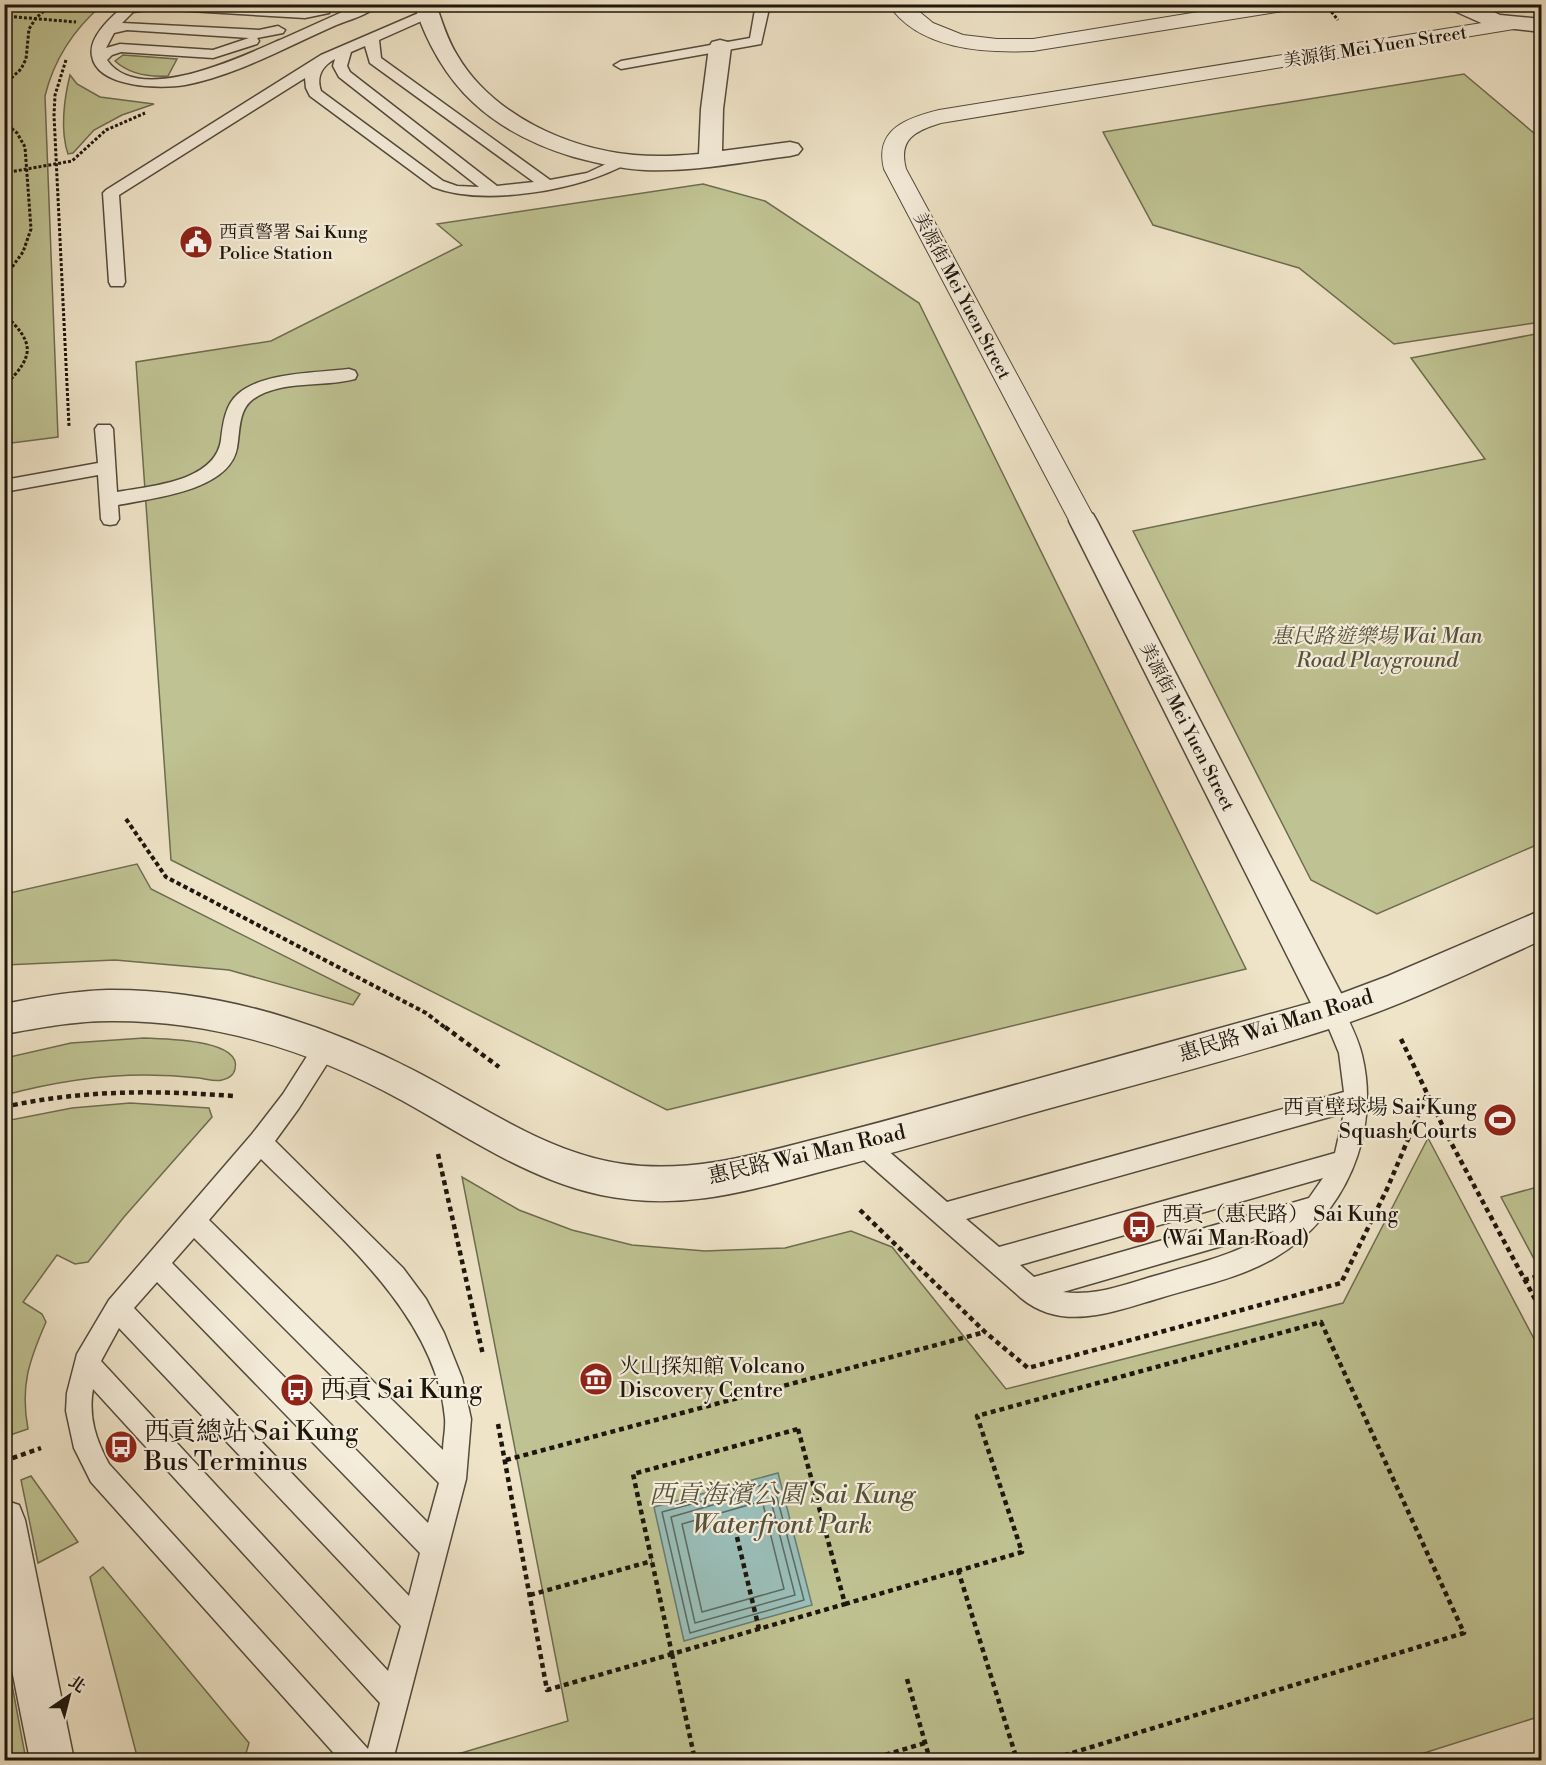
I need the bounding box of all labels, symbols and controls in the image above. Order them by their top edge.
street label: 美源街 Mei Yuen Street [1281,21,1469,73]
street label: 美源街 Mei Yuen Street [908,209,1016,384]
place label: 西貢警署 Sai Kung Police Station [219,221,368,265]
public building icon: 西貢警署 Sai Kung Police Station [178,224,214,260]
park label: 惠民路遊樂場 Wai Man Road Playground [1272,624,1483,674]
street label: 美源街 Mei Yuen Street [1135,639,1240,816]
street label: 惠民路 Wai Man Road [1176,984,1376,1068]
place label: 西貢壁球場 Sai Kung Squash Courts [1283,1095,1477,1145]
sports icon: 西貢壁球場 Sai Kung Squash Courts [1482,1102,1518,1138]
street label: 惠民路 Wai Man Road [706,1120,908,1190]
place label: 西貢（惠民路） Sai Kung (Wai Man Road) [1162,1202,1398,1252]
bus stop icon: 西貢（惠民路） Sai Kung (Wai Man Road) [1121,1209,1157,1245]
place label: 火山探知館 Volcano Discovery Centre [619,1354,805,1404]
museum icon: 火山探知館 Volcano Discovery Centre [578,1361,614,1397]
bus stop icon: 西貢 Sai Kung [279,1372,315,1408]
place label: 西貢 Sai Kung [320,1374,483,1406]
place label: 西貢總站 Sai Kung Bus Terminus [143,1416,359,1478]
bus stop icon: 西貢總站 Sai Kung Bus Terminus [103,1429,139,1465]
park label: 西貢海濱公園 Sai Kung Waterfront Park [649,1479,917,1541]
north arrow [39,1666,99,1726]
text: 北 [65,1672,89,1697]

